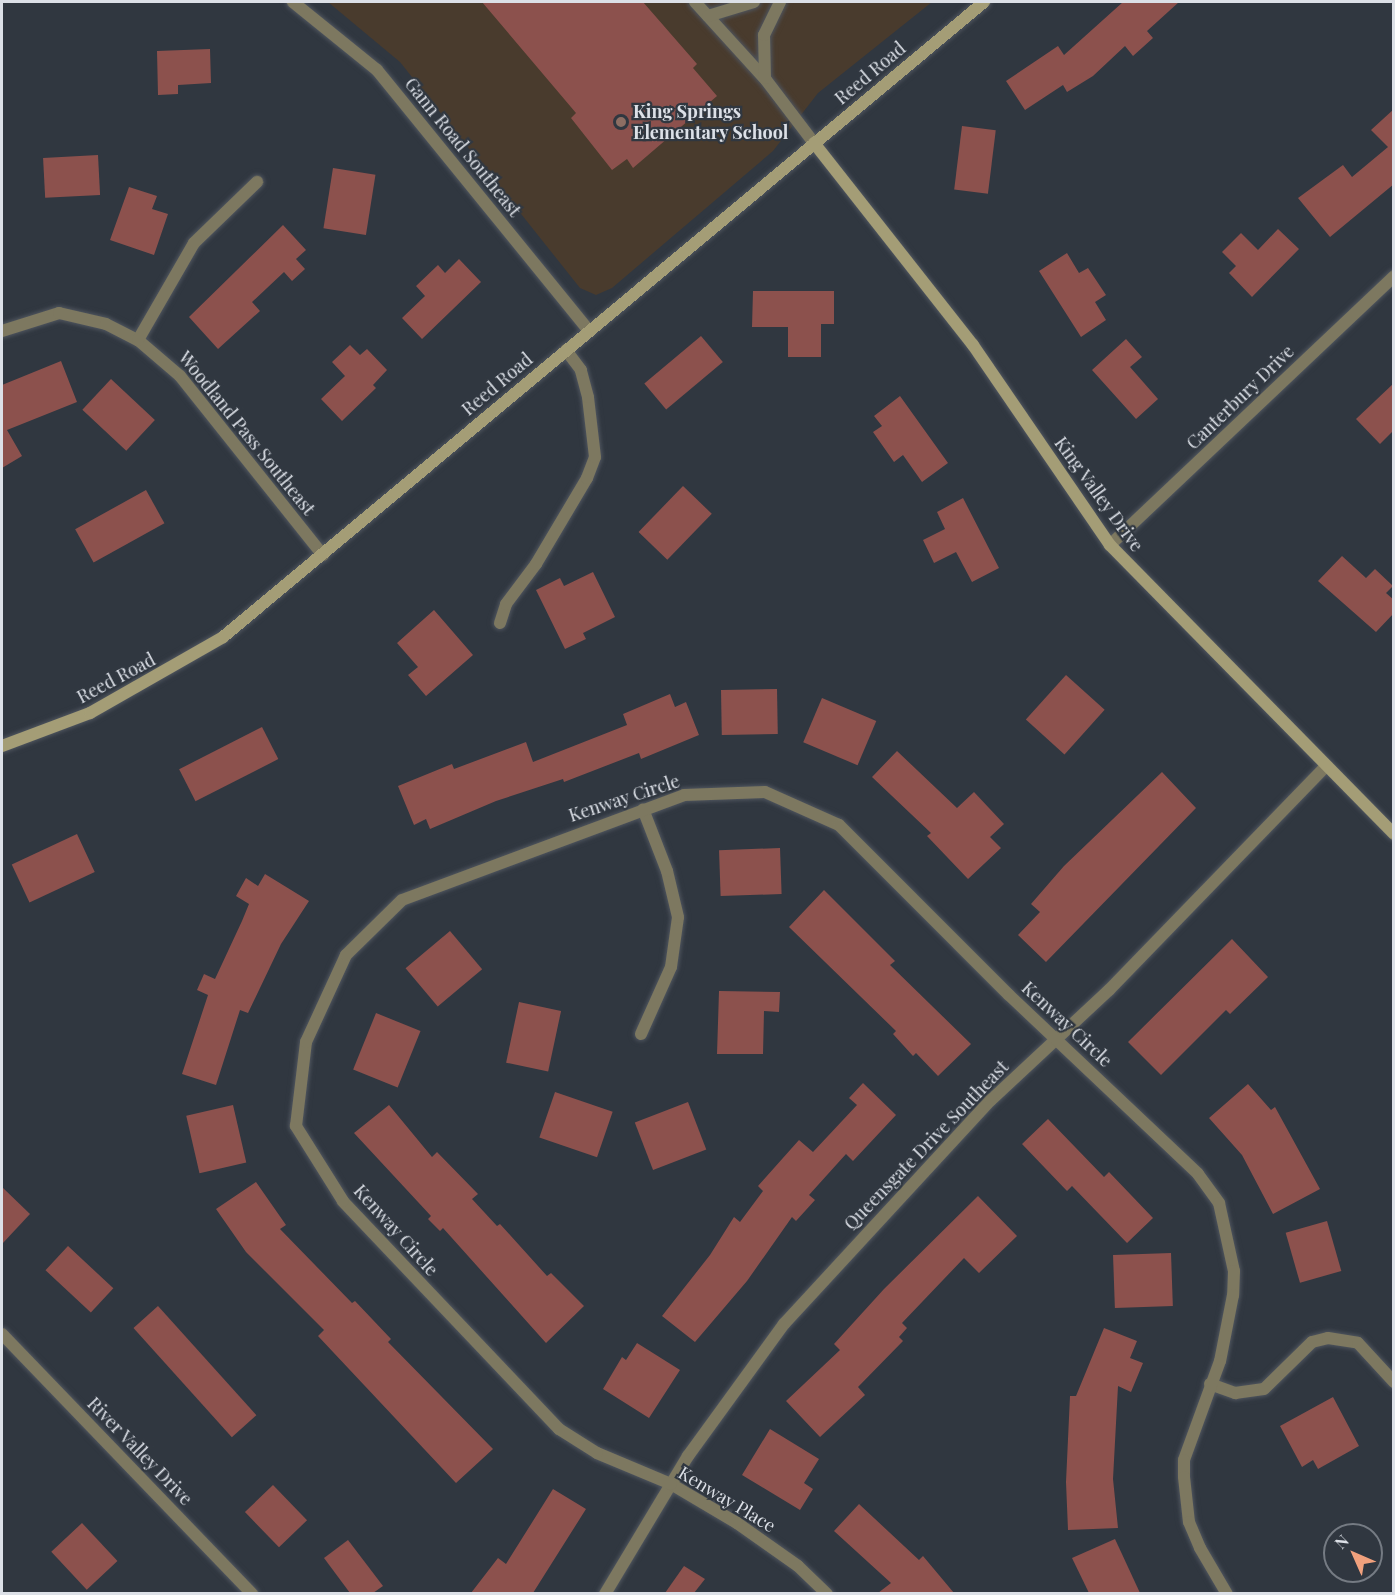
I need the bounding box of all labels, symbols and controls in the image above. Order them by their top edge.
street label: Reed Road [830,37,910,109]
street label: Gann Road Southeast [400,73,526,221]
place label: King Springs Elementary School [633,101,789,144]
marker: King Springs Elementary School [614,115,628,129]
street label: Canterbury Drive [1182,340,1298,454]
street label: Woodland Pass Southeast [174,347,320,519]
street label: Reed Road [457,348,537,420]
street label: King Valley Drive [1050,432,1148,556]
street label: Reed Road [73,648,159,708]
street label: Kenway Circle [566,770,682,826]
street label: Kenway Circle [1017,977,1117,1071]
street label: Queensgate Drive Southeast [839,1056,1013,1234]
street label: Kenway Circle [349,1180,443,1280]
street label: River Valley Drive [83,1392,197,1510]
street label: Kenway Place [674,1461,780,1537]
north arrow [1323,1523,1383,1583]
text: N [1330,1530,1353,1553]

